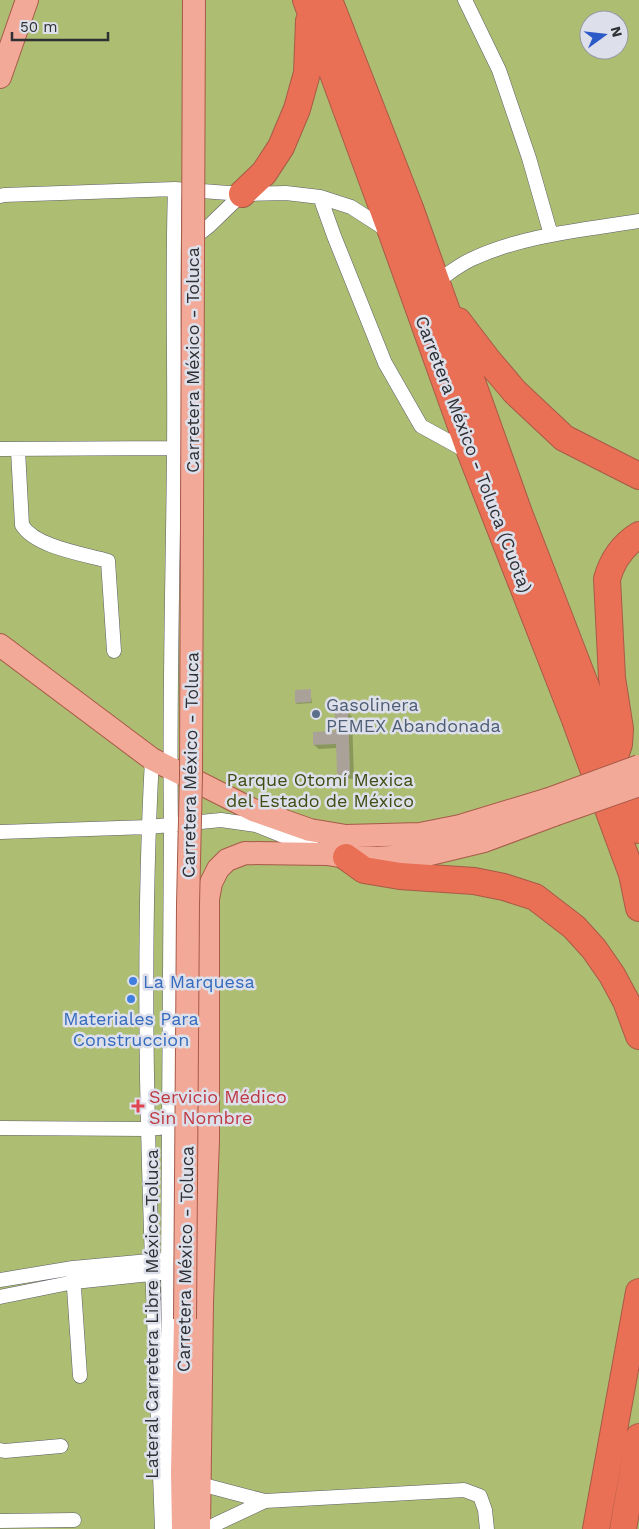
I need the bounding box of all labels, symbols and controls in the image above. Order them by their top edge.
scale bar [12,10,109,42]
north arrow [579,10,629,60]
text: 50 m [20,18,57,36]
text: N [607,25,626,39]
street label: Carretera México - Toluca [182,247,203,473]
street label: Carretera México - Toluca (Cuota) [411,313,537,595]
street label: Carretera México - Toluca [178,652,202,878]
place label: Gasolinera PEMEX Abandonada [326,694,501,736]
marker: Gasolinera PEMEX Abandonada [310,708,322,720]
park label: Parque Otomí Mexica del Estado de México [226,769,414,811]
place label: La Marquesa [143,971,255,992]
marker: La Marquesa [127,975,139,987]
marker: Materiales Para Construccion [125,993,137,1005]
place label: Materiales Para Construccion [63,1008,199,1050]
place label: Servicio Médico Sin Nombre [149,1086,287,1128]
marker: Servicio Médico Sin Nombre [131,1099,145,1113]
street label: Carretera México - Toluca [173,1146,197,1372]
street label: Lateral Carretera Libre México-Toluca [141,1149,162,1479]

